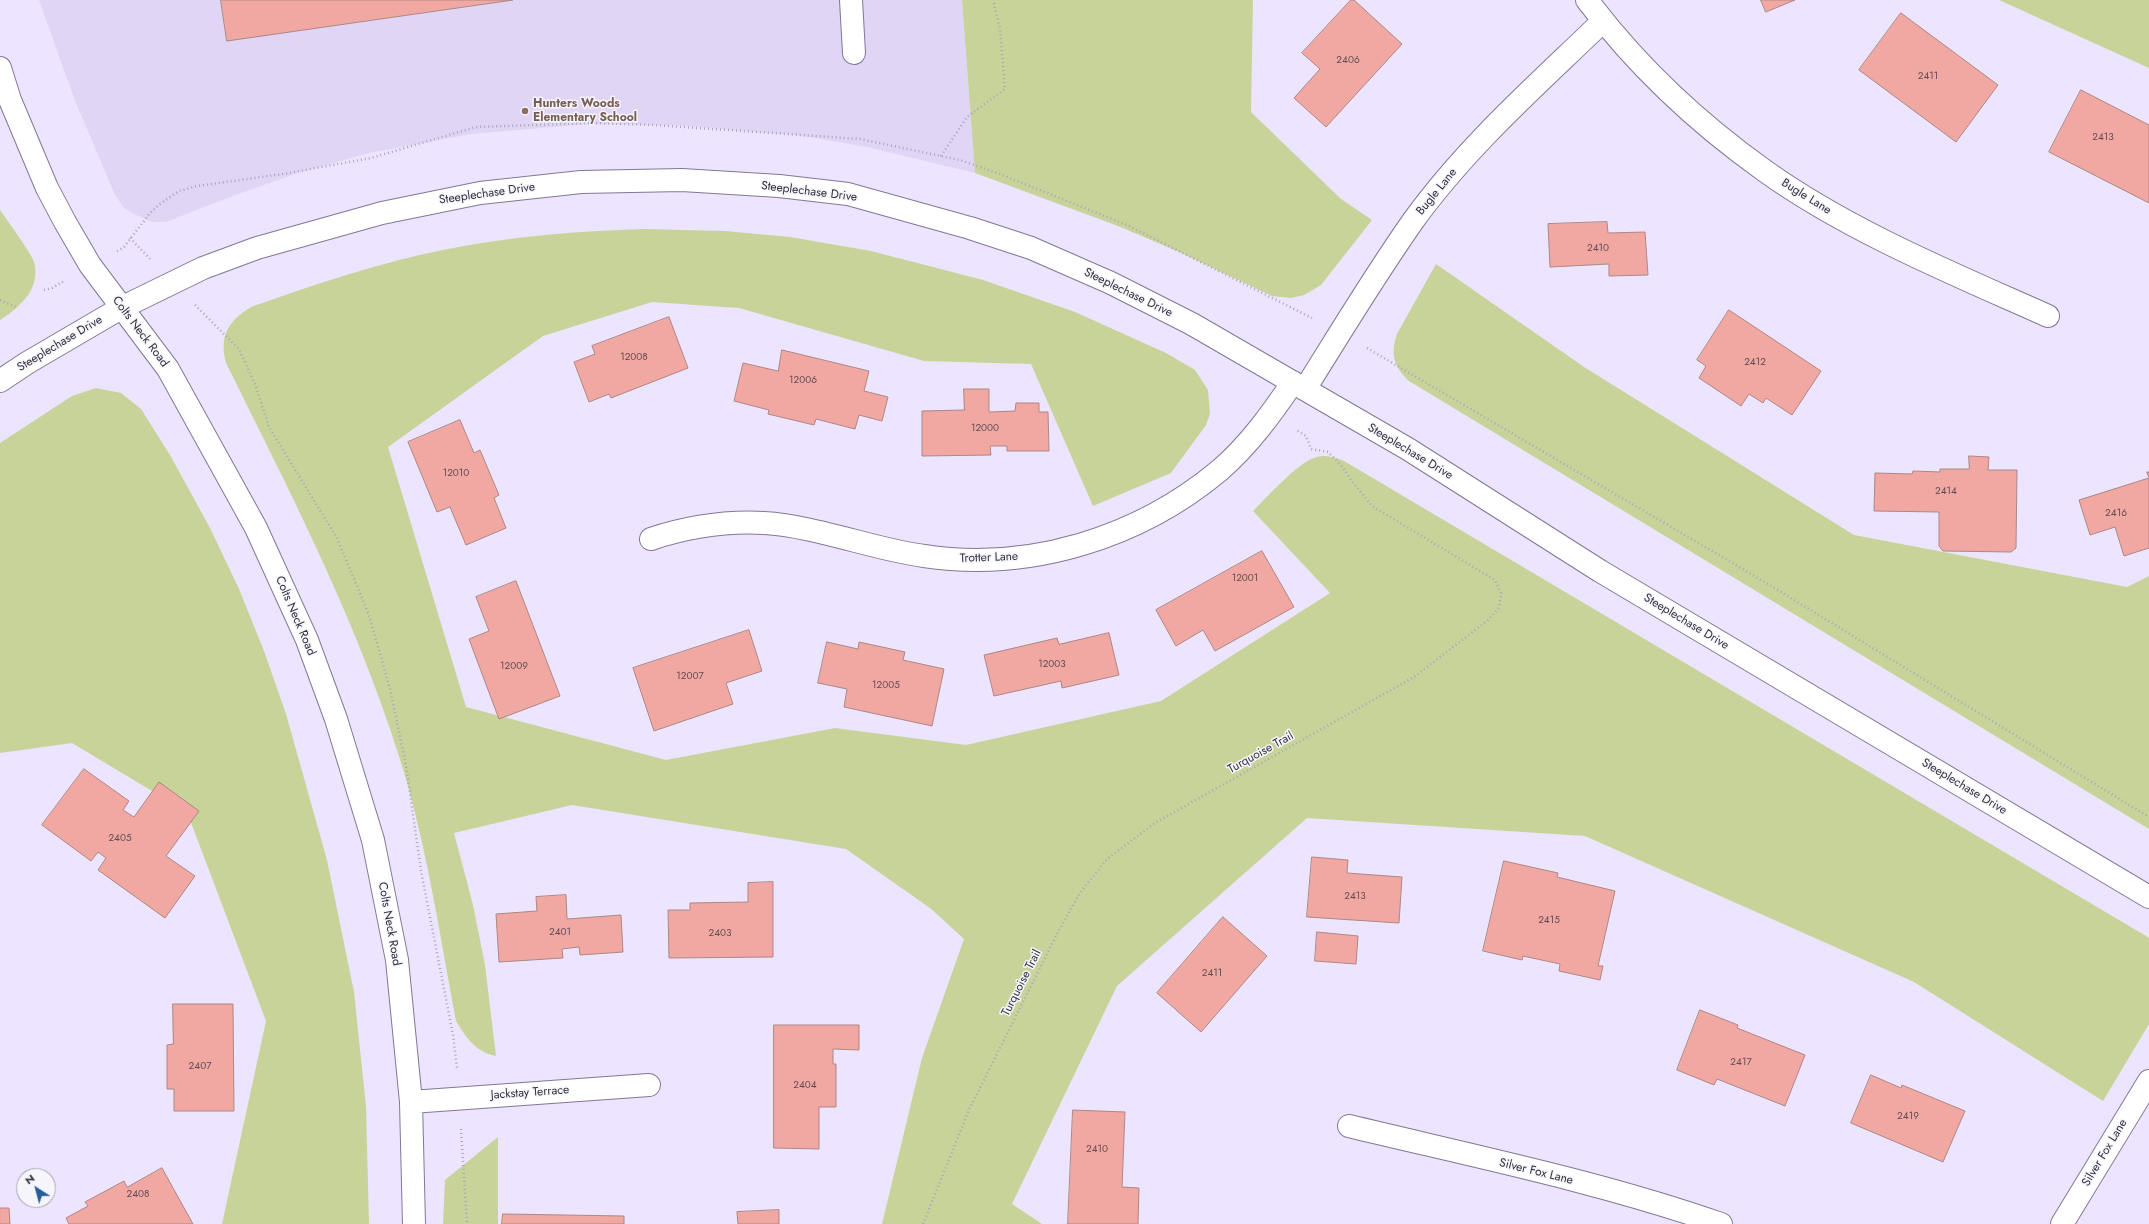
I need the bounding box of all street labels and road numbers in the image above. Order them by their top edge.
street label: Bugle Lane [1414,166,1460,218]
street label: Bugle Lane [1778,176,1834,218]
street label: Steeplechase Drive [760,179,858,205]
street label: Steeplechase Drive [438,180,536,208]
street label: Steeplechase Drive [1081,265,1175,321]
street label: Colts Neck Road [109,294,171,370]
street label: Steeplechase Drive [15,313,105,375]
street label: Steeplechase Drive [1365,421,1455,483]
street label: Trotter Lane [960,550,1018,566]
street label: Colts Neck Road [272,574,318,658]
street label: Steeplechase Drive [1641,591,1731,653]
street label: Turquoise Trail [1226,729,1296,777]
street label: Steeplechase Drive [1919,756,2009,818]
street label: Colts Neck Road [375,881,403,967]
street label: Turquoise Trail [999,947,1045,1019]
street label: Jackstay Terrace [490,1083,570,1103]
street label: Silver Fox Lane [2079,1117,2131,1189]
street label: Silver Fox Lane [1498,1156,1574,1188]

